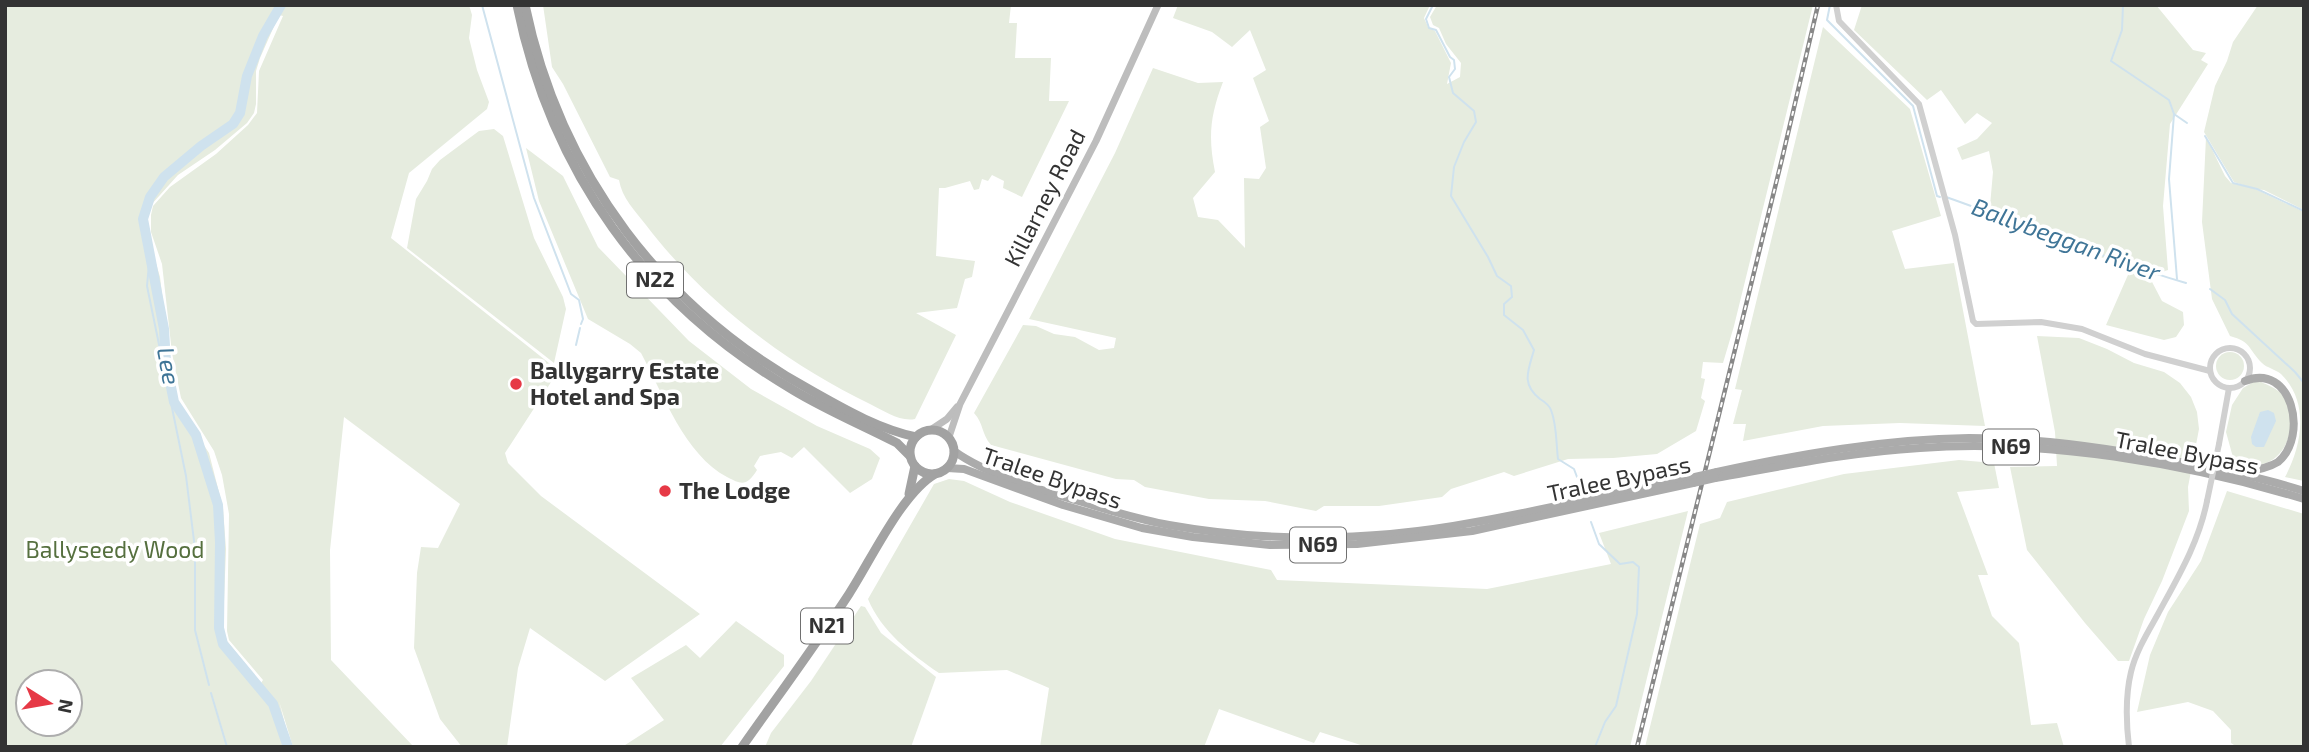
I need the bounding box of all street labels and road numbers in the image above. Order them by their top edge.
street label: Killarney Road [998,124,1091,271]
road number: N22 [627,262,683,298]
street label: Tralee Bypass [2113,424,2261,480]
road number: N69 [1983,430,2039,464]
street label: Tralee Bypass [979,440,1126,514]
street label: Tralee Bypass [1545,449,1693,507]
road number: N69 [1290,528,1346,562]
road number: N21 [801,608,853,644]

